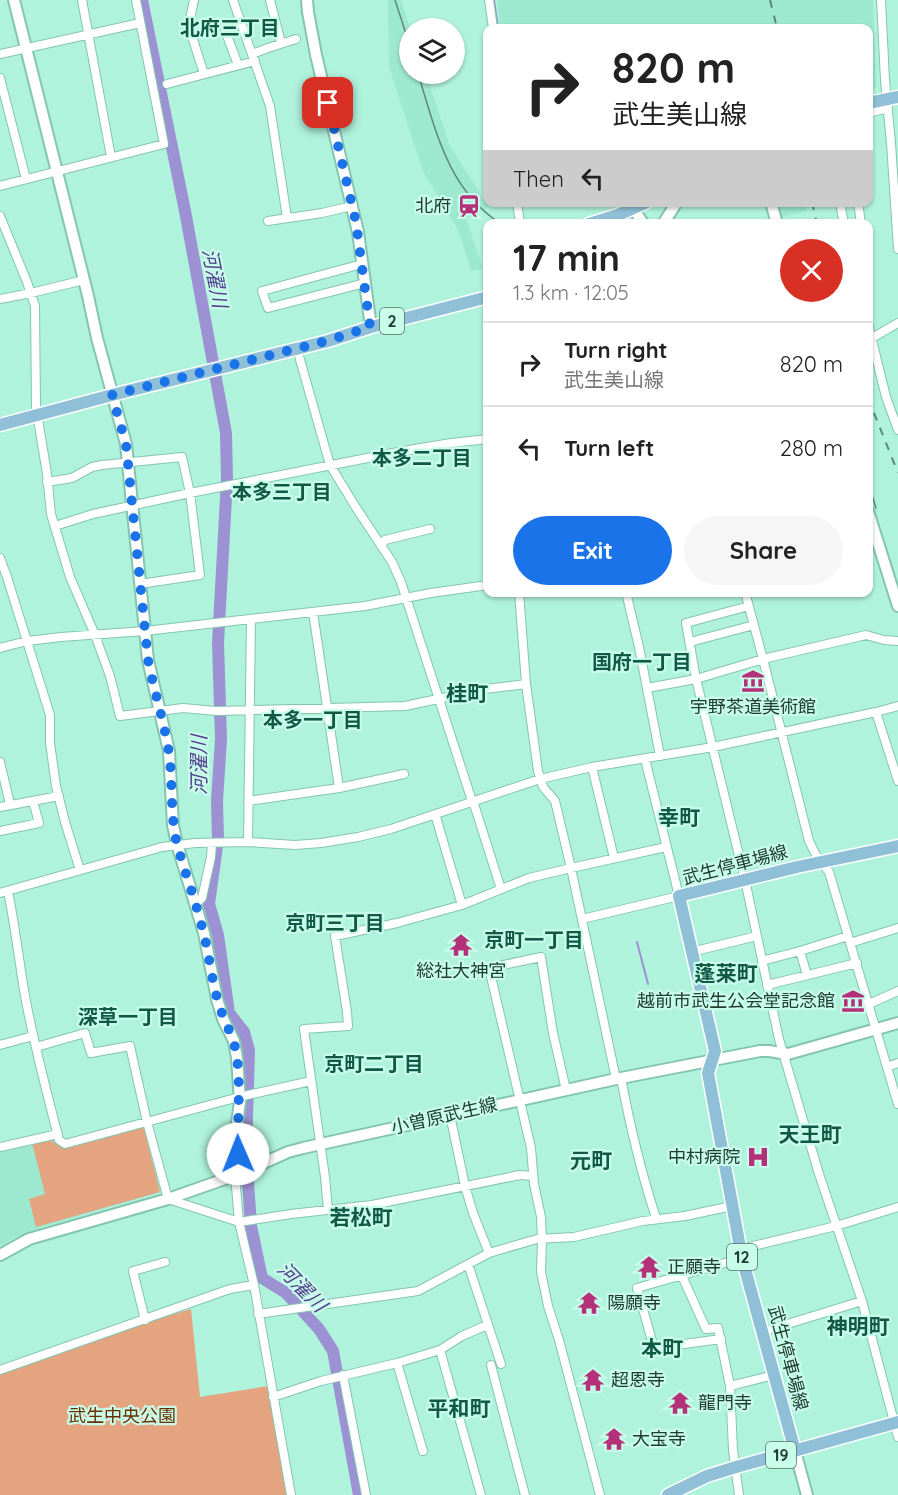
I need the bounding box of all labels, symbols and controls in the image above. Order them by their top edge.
district label: 北府三丁目 [180,15,280,40]
map controls [399,18,465,84]
button: layers [399,18,465,84]
text: 820 m [612,41,735,94]
icon: right [513,48,591,126]
pin [302,77,353,128]
icon: arrive [311,86,344,119]
text: 武生美山線 [612,97,747,131]
icon: left [576,162,609,195]
text: Then [513,165,564,193]
station icon: 北府 [456,193,482,219]
place label: 北府 [415,194,451,217]
text: 17 min [513,235,620,280]
button: close [780,239,843,302]
water label: 河濯川 [197,246,234,312]
text: 1.3 km · 12:05 [513,280,629,305]
road number: 2 [380,308,404,334]
text: Turn right [564,336,668,364]
icon: right [513,348,546,381]
text: 820 m [780,350,843,378]
text: 武生美山線 [564,367,664,392]
icon: left [513,432,546,465]
text: Turn left [564,434,654,462]
text: 280 m [780,434,843,462]
district label: 本多二丁目 [372,445,472,470]
district label: 本多三丁目 [232,479,332,504]
button: Exit [513,516,672,585]
button: Share [684,516,843,585]
district label: 国府一丁目 [592,649,692,674]
museum icon: 宇野茶道美術館 [740,668,766,694]
district label: 桂町 [446,680,488,706]
place label: 宇野茶道美術館 [690,695,816,718]
district label: 本多一丁目 [263,707,363,732]
water label: 河濯川 [186,733,211,795]
district label: 幸町 [658,804,700,830]
street label: 武生停車場線 [680,839,790,890]
district label: 京町三丁目 [285,910,385,935]
district label: 京町一丁目 [484,927,584,952]
temple icon: 総社大神宮 [448,932,474,958]
place label: 総社大神宮 [416,959,506,982]
district label: 蓬莱町 [695,960,758,986]
museum icon: 越前市武生公会堂記念館 [840,988,866,1014]
place label: 越前市武生公会堂記念館 [637,989,835,1012]
district label: 深草一丁目 [78,1004,178,1029]
district label: 京町二丁目 [324,1051,424,1076]
street label: 小曽原武生線 [389,1092,499,1139]
district label: 天王町 [779,1121,842,1147]
position arrow [206,1122,270,1186]
hospital icon: 中村病院 [745,1144,771,1170]
place label: 中村病院 [668,1145,740,1168]
district label: 元町 [570,1147,612,1173]
district label: 若松町 [330,1204,393,1230]
road number: 12 [727,1244,757,1270]
temple icon: 正願寺 [636,1254,662,1280]
place label: 正願寺 [667,1255,721,1278]
water label: 河濯川 [273,1256,334,1318]
temple icon: 陽願寺 [576,1290,602,1316]
place label: 陽願寺 [607,1291,661,1314]
street label: 武生停車場線 [763,1303,814,1413]
district label: 神明町 [827,1313,890,1339]
district label: 本町 [641,1335,683,1361]
temple icon: 超恩寺 [580,1367,606,1393]
place label: 超恩寺 [611,1368,665,1391]
temple icon: 龍門寺 [667,1390,693,1416]
place label: 龍門寺 [698,1391,752,1414]
district label: 平和町 [428,1395,491,1421]
park label: 武生中央公園 [68,1404,176,1427]
temple icon: 大宝寺 [601,1426,627,1452]
place label: 大宝寺 [632,1427,686,1450]
road number: 19 [766,1442,796,1468]

